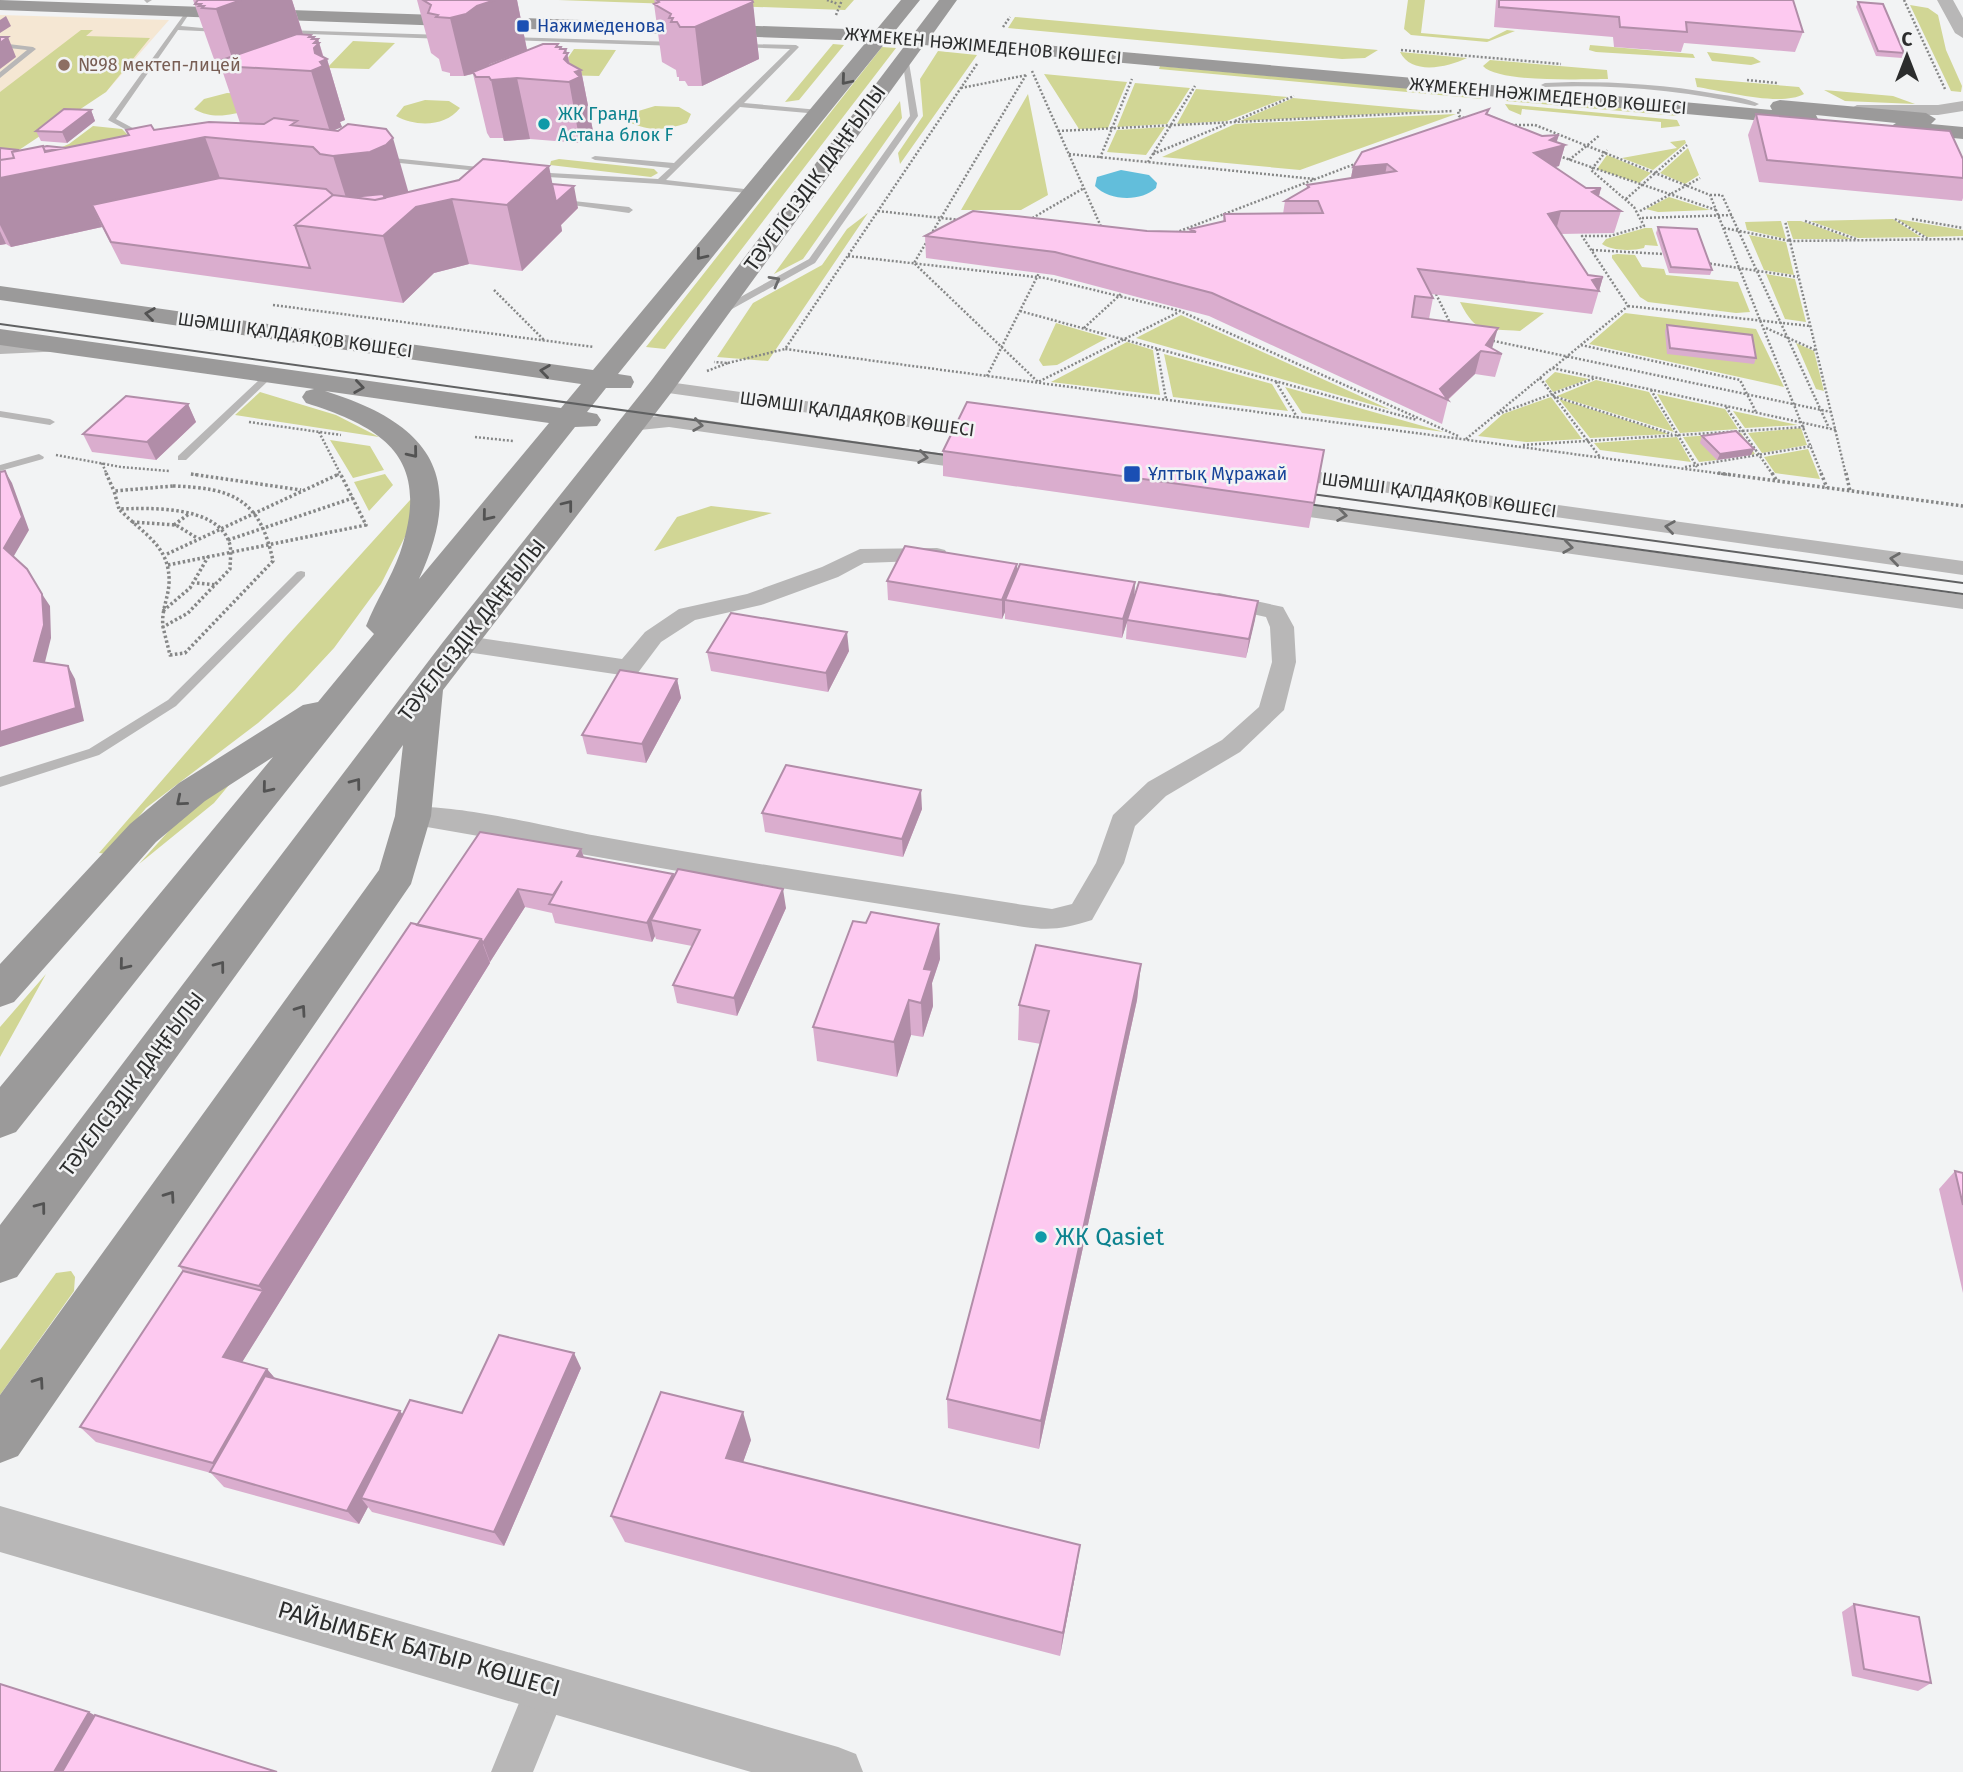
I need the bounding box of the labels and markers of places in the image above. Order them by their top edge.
place label: Нажимеденова [537,15,665,37]
marker: Нажимеденова [515,18,531,34]
place label: №98 мектеп-лицей [78,54,241,76]
marker: №98 мектеп-лицей [56,57,72,73]
place label: ЖК Гранд Астана блок F [558,103,674,146]
marker: ЖК Гранд Астана блок F [536,116,552,132]
place label: Ұлттық Мұражай [1148,463,1287,485]
marker: Ұлттық Мұражай [1122,464,1142,484]
place label: ЖК Qasiet [1055,1223,1164,1251]
marker: ЖК Qasiet [1033,1229,1049,1245]

